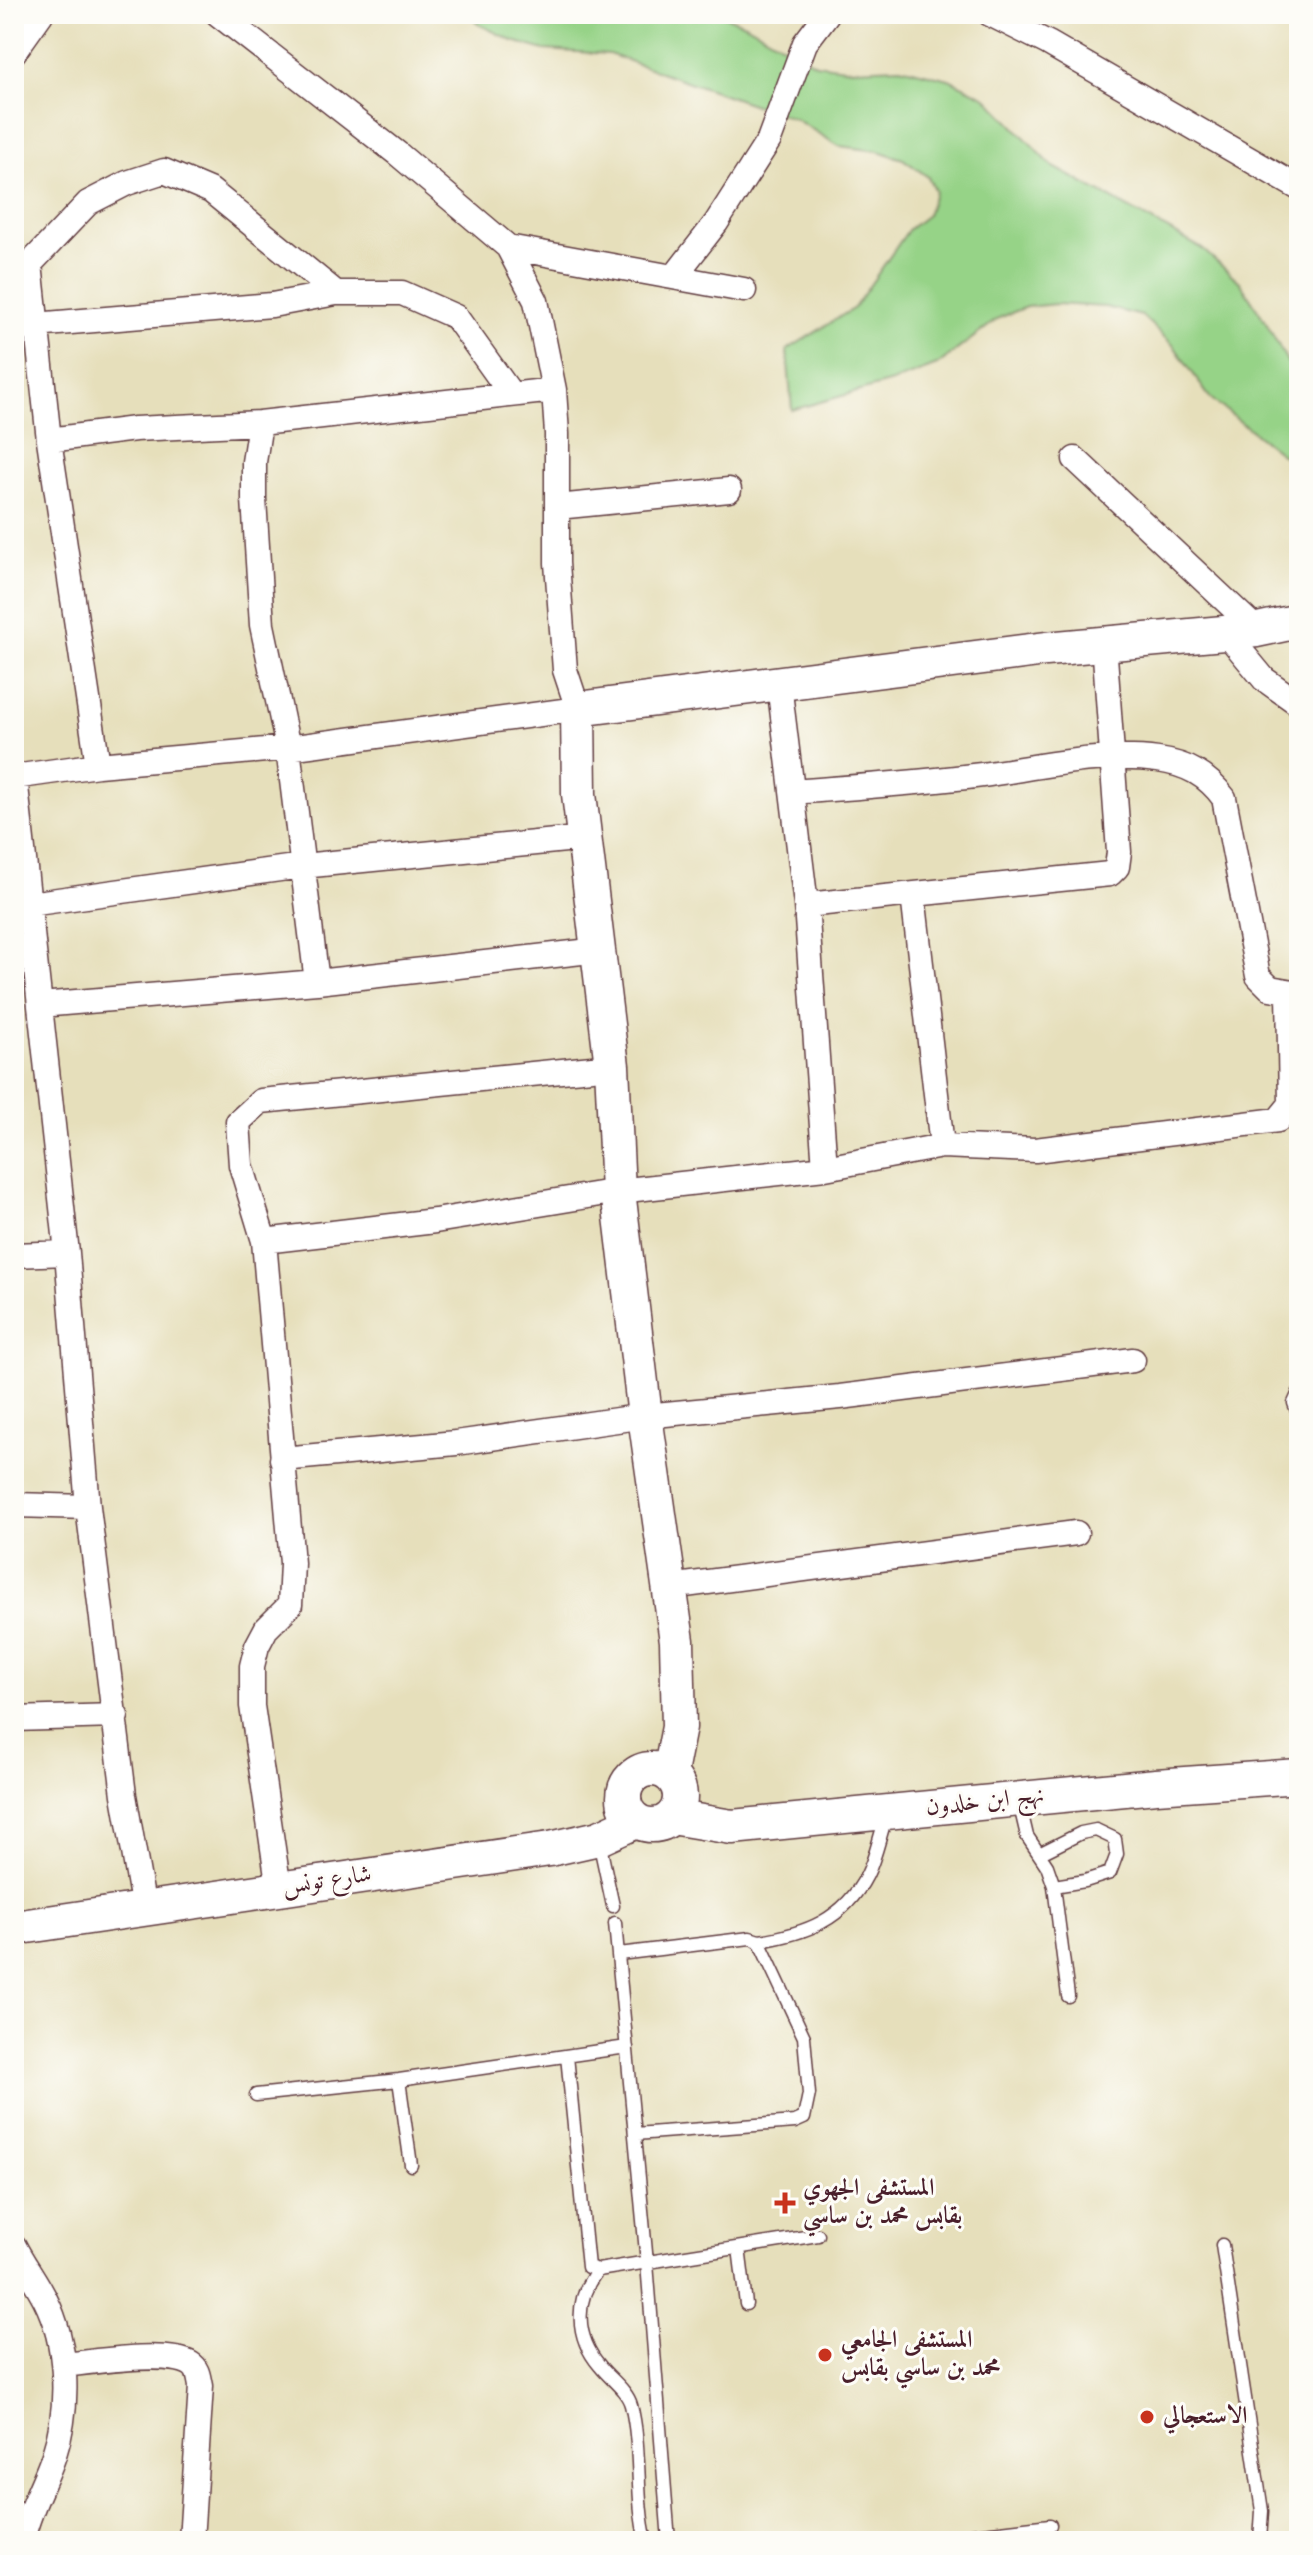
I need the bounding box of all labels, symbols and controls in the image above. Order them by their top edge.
street label: نهج ابن خلدون [925,1784,1046,1827]
street label: شارع تونس [281,1863,374,1905]
place label: المستشفى الجهوي بقابس محمد بن ساسي [803,2177,962,2237]
marker: المستشفى الجهوي بقابس محمد بن ساسي [774,2192,796,2214]
place label: المستشفى الجامعي محمد بن ساسي بقابس [841,2328,1000,2389]
marker: المستشفى الجامعي محمد بن ساسي بقابس [816,2346,834,2364]
place label: الاستعجالي [1162,2403,1247,2434]
marker: الاستعجالي [1138,2408,1156,2426]

